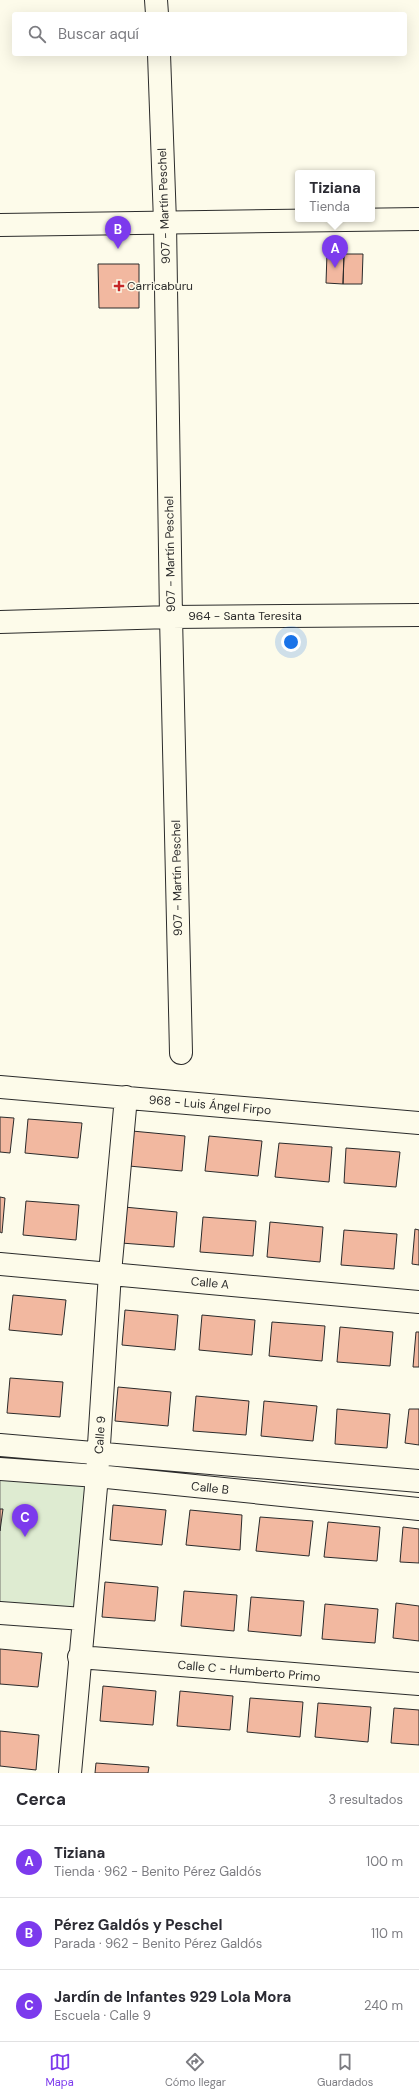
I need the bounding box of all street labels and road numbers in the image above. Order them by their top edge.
street label: 907 - Martín Peschel [154,148,174,264]
street label: 907 - Martín Peschel [161,496,179,612]
street label: 964 - Santa Teresita [188,608,302,624]
street label: 907 - Martín Peschel [168,820,186,936]
street label: 968 - Luis Ángel Firpo [148,1092,272,1118]
street label: Calle A [190,1273,230,1293]
street label: Calle 9 [91,1415,109,1455]
street label: Calle B [190,1478,230,1498]
street label: Calle C - Humberto Primo [177,1657,321,1685]

